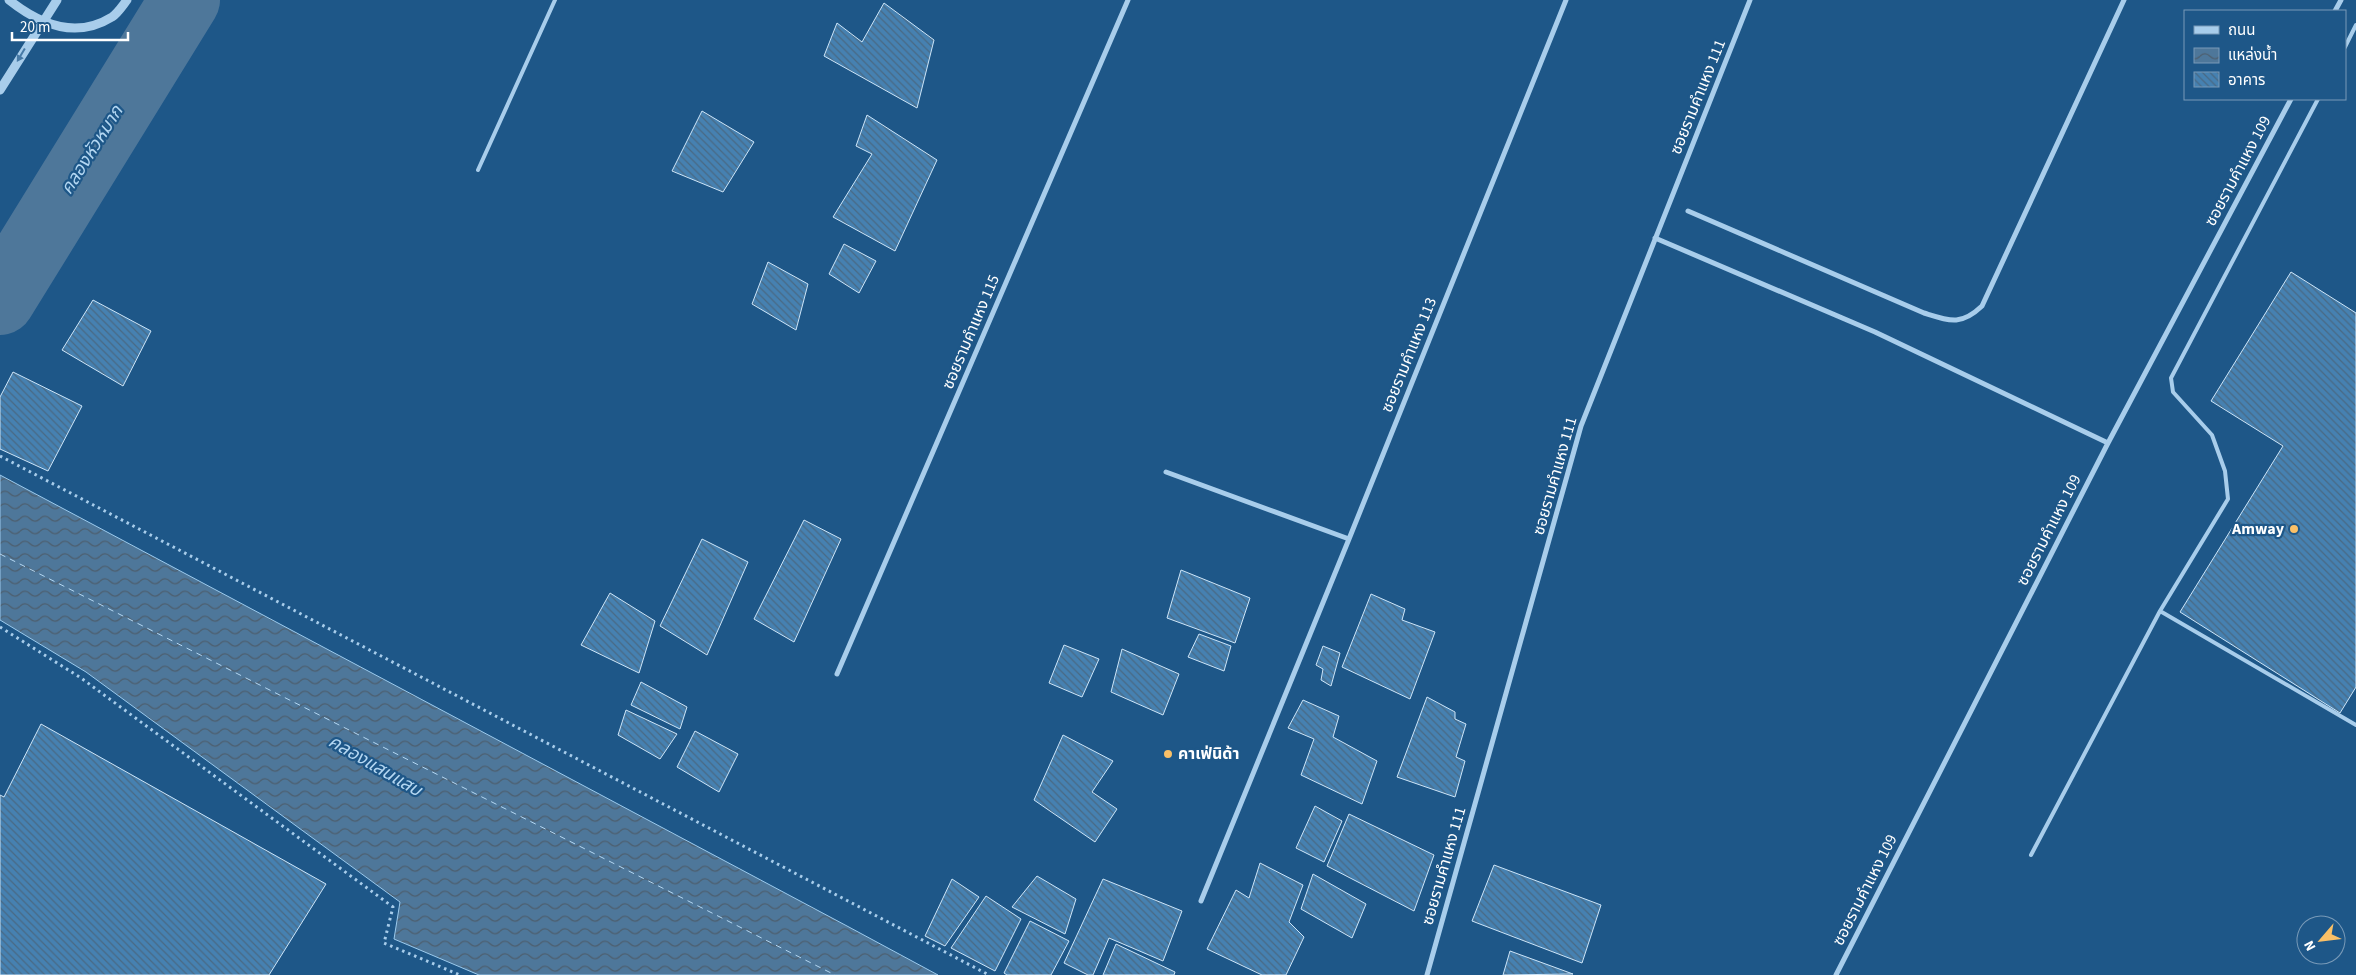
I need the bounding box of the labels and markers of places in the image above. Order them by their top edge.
place label: Amway [2231,518,2285,540]
marker: Amway [2288,523,2300,535]
place label: คาเฟ่นิด้า [1178,743,1239,765]
marker: คาเฟ่นิด้า [1162,748,1174,760]

